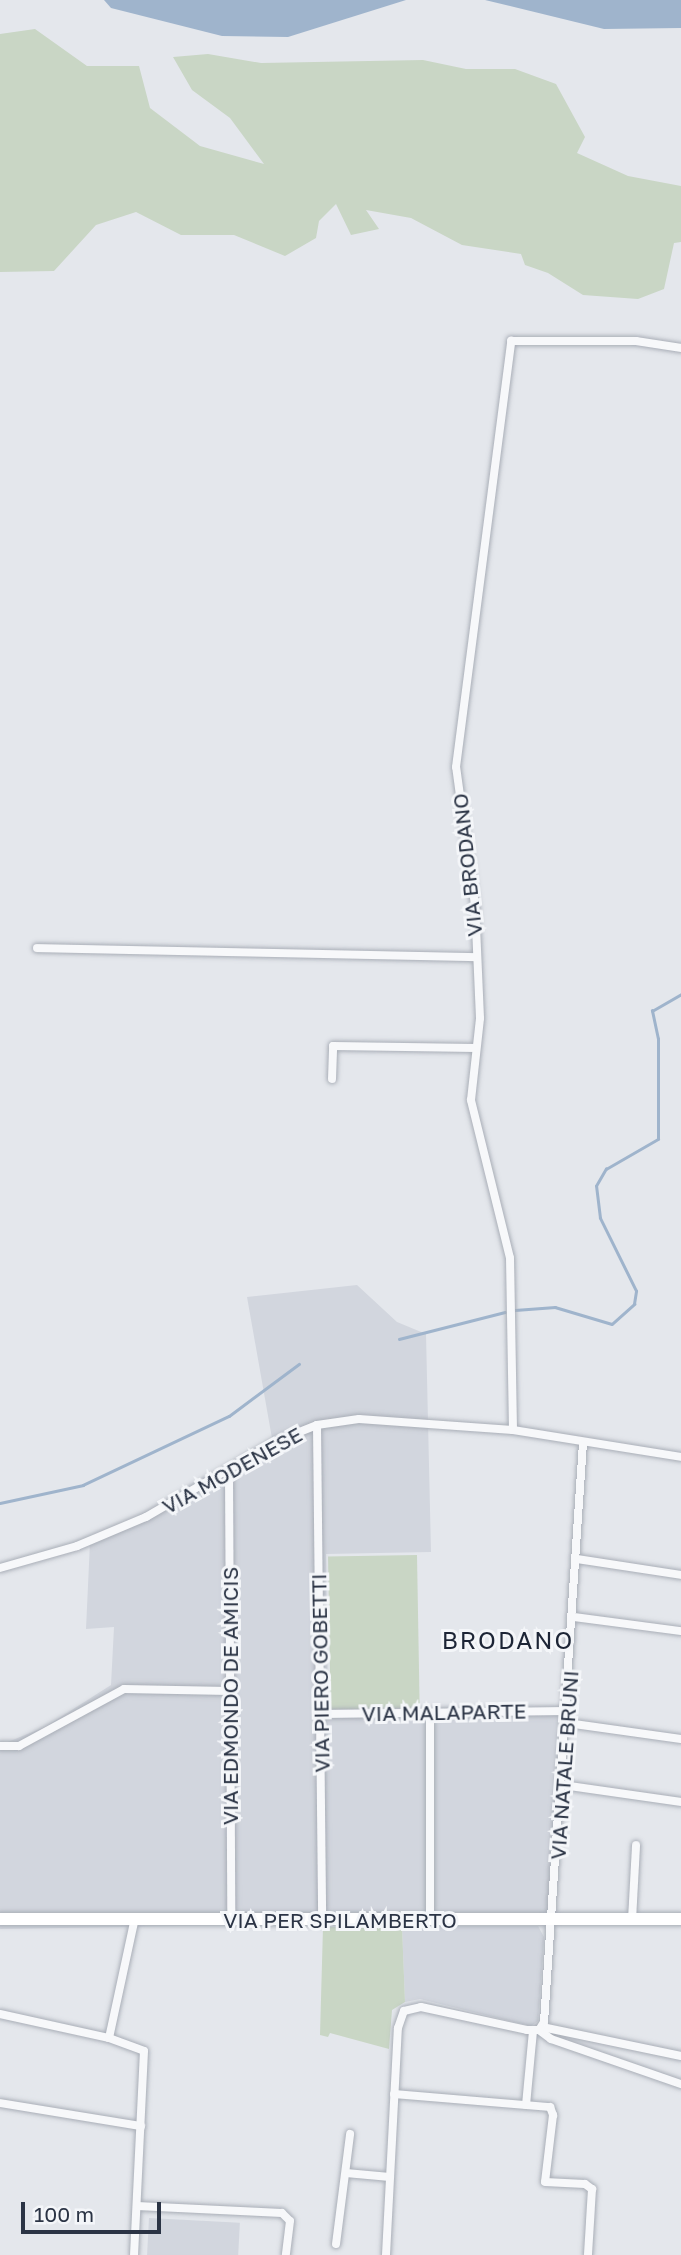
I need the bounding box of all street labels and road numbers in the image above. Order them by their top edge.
street label: VIA BRODANO [447,792,487,938]
street label: VIA MODENESE [158,1421,306,1519]
street label: VIA EDMONDO DE AMICIS [217,1567,243,1825]
street label: VIA PIERO GOBETTI [306,1573,334,1773]
street label: VIA NATALE BRUNI [545,1669,583,1861]
street label: VIA MALAPARTE [361,1698,527,1726]
street label: VIA PER SPILAMBERTO [223,1907,457,1933]

